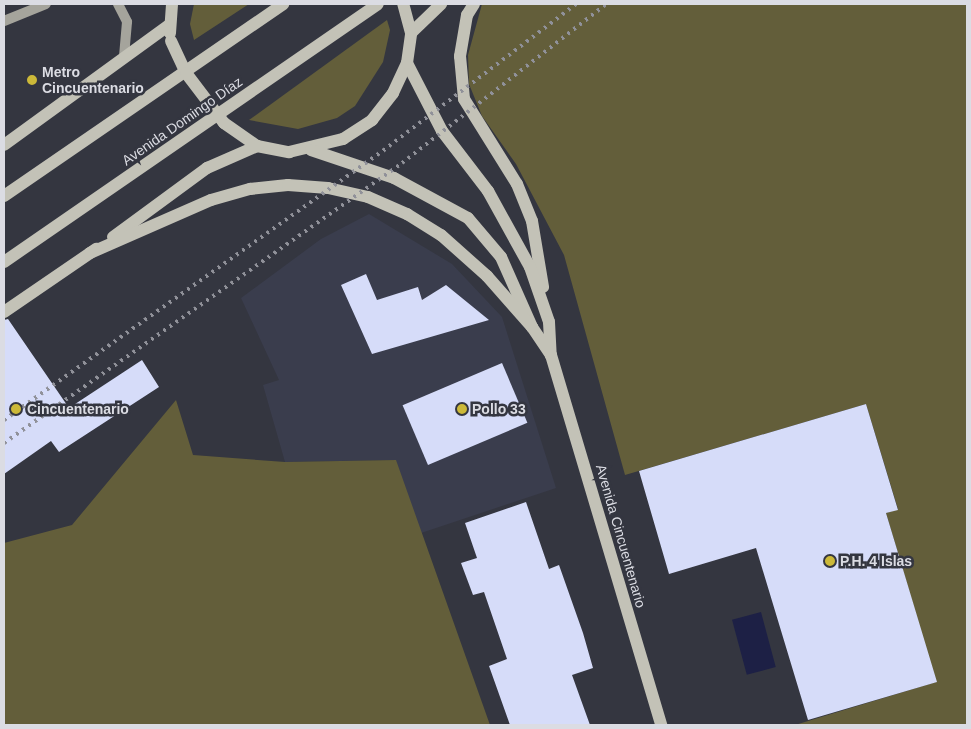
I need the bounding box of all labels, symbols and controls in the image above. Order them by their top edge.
place label: Metro Cincuentenario [42,64,144,96]
street label: Avenida Domingo Díaz [119,73,245,169]
marker: Metro Cincuentenario [26,74,38,86]
place label: Cincuentenario [27,401,129,417]
place label: Pollo 33 [472,401,526,417]
marker: Cincuentenario [9,402,23,416]
marker: Pollo 33 [456,403,468,415]
street label: Avenida Cincuentenario [592,462,650,610]
place label: P.H. 4 Islas [840,553,912,569]
marker: P.H. 4 Islas [824,555,836,567]

